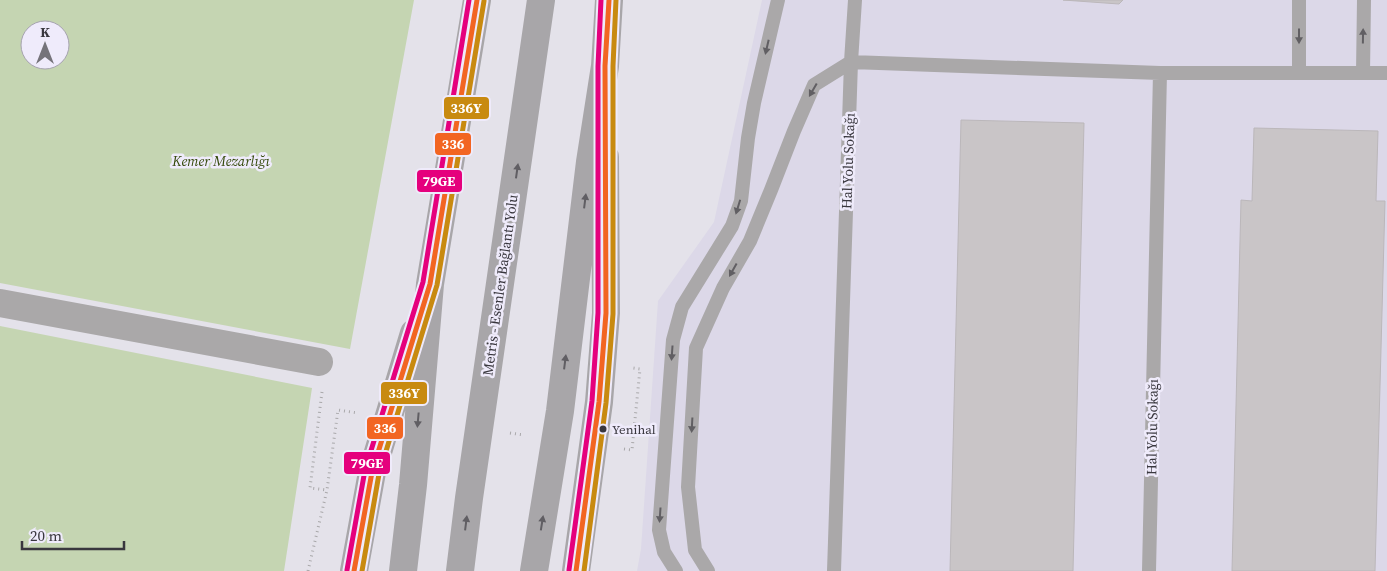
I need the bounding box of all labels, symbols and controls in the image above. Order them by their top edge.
north arrow [20,20,70,70]
text: K [40,22,50,42]
one-way arrow [1360,28,1368,44]
one-way arrow [1295,29,1303,45]
one-way arrow [763,40,771,55]
one-way arrow [808,84,817,97]
line badge: 336Y [443,96,490,120]
text: 336Y [450,98,482,118]
street label: Hal Yolu Sokağı [836,113,860,209]
line badge: 336 [434,132,472,156]
text: 336 [442,134,465,154]
park label: Kemer Mezarlığı [171,151,270,171]
one-way arrow [513,163,521,179]
line badge: 79GE [416,169,463,193]
text: 79GE [423,171,455,191]
one-way arrow [581,192,589,208]
street label: Metris - Esenler Bağlantı Yolu [477,193,523,377]
one-way arrow [734,200,742,215]
one-way arrow [728,264,737,277]
one-way arrow [668,345,676,361]
one-way arrow [561,354,569,370]
street label: Hal Yolu Sokağı [1141,379,1163,475]
line badge: 336Y [380,381,428,405]
text: 336Y [388,383,420,403]
one-way arrow [414,412,422,428]
line badge: 336 [366,416,404,440]
one-way arrow [687,417,695,433]
text: 336 [374,418,397,438]
place label: Yenihal [612,421,656,438]
marker: Yenihal [598,424,608,434]
line badge: 79GE [343,451,391,475]
text: 79GE [351,453,383,473]
one-way arrow [656,507,664,523]
one-way arrow [462,514,470,530]
one-way arrow [538,514,546,530]
scale bar [22,518,125,550]
text: 20 m [30,525,62,546]

